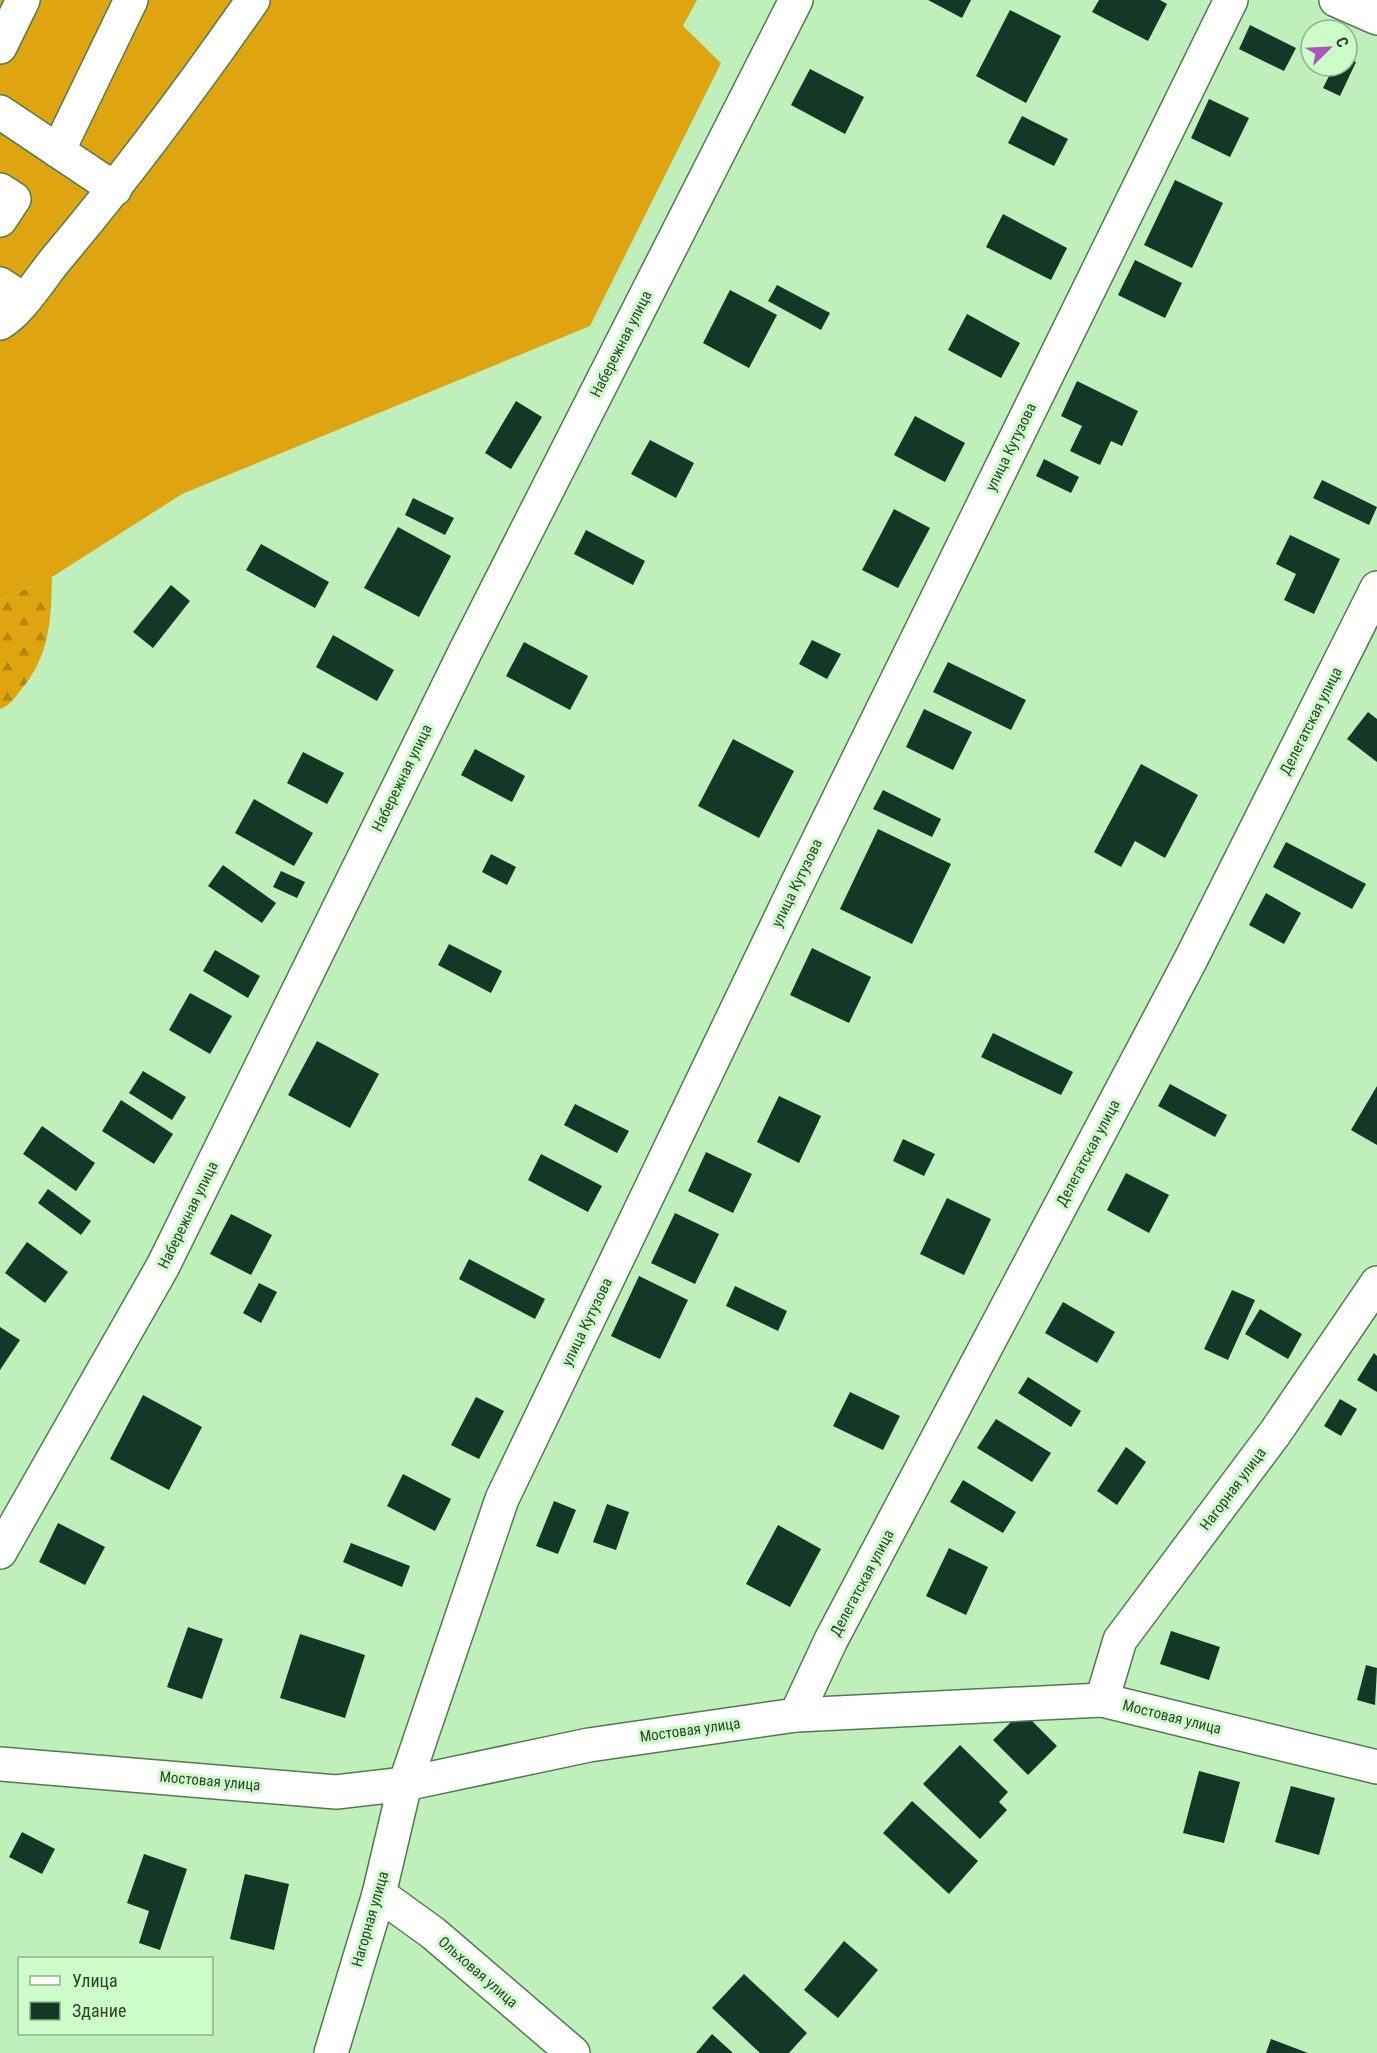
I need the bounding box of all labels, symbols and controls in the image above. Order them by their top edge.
north arrow [1299,18,1359,78]
text: С [1332,34,1353,50]
street label: Набережная улица [586,288,656,400]
street label: улица Кутузова [982,400,1040,494]
street label: Делегатская улица [1276,664,1346,778]
street label: Набережная улица [368,721,436,835]
street label: улица Кутузова [768,836,826,930]
street label: Делегатская улица [1052,1097,1124,1209]
street label: Набережная улица [154,1158,222,1272]
street label: улица Кутузова [558,1275,616,1369]
street label: Нагорная улица [1196,1444,1270,1534]
street label: Делегатская улица [826,1527,898,1639]
street label: Мостовая улица [1121,1696,1223,1738]
street label: Мостовая улица [639,1714,741,1746]
street label: Мостовая улица [159,1768,261,1794]
street label: Нагорная улица [348,1869,392,1969]
street label: Ольховая улица [435,1933,521,2011]
legend [18,1957,213,2035]
text: Улица [72,1970,118,1991]
text: Здание [72,2000,126,2021]

